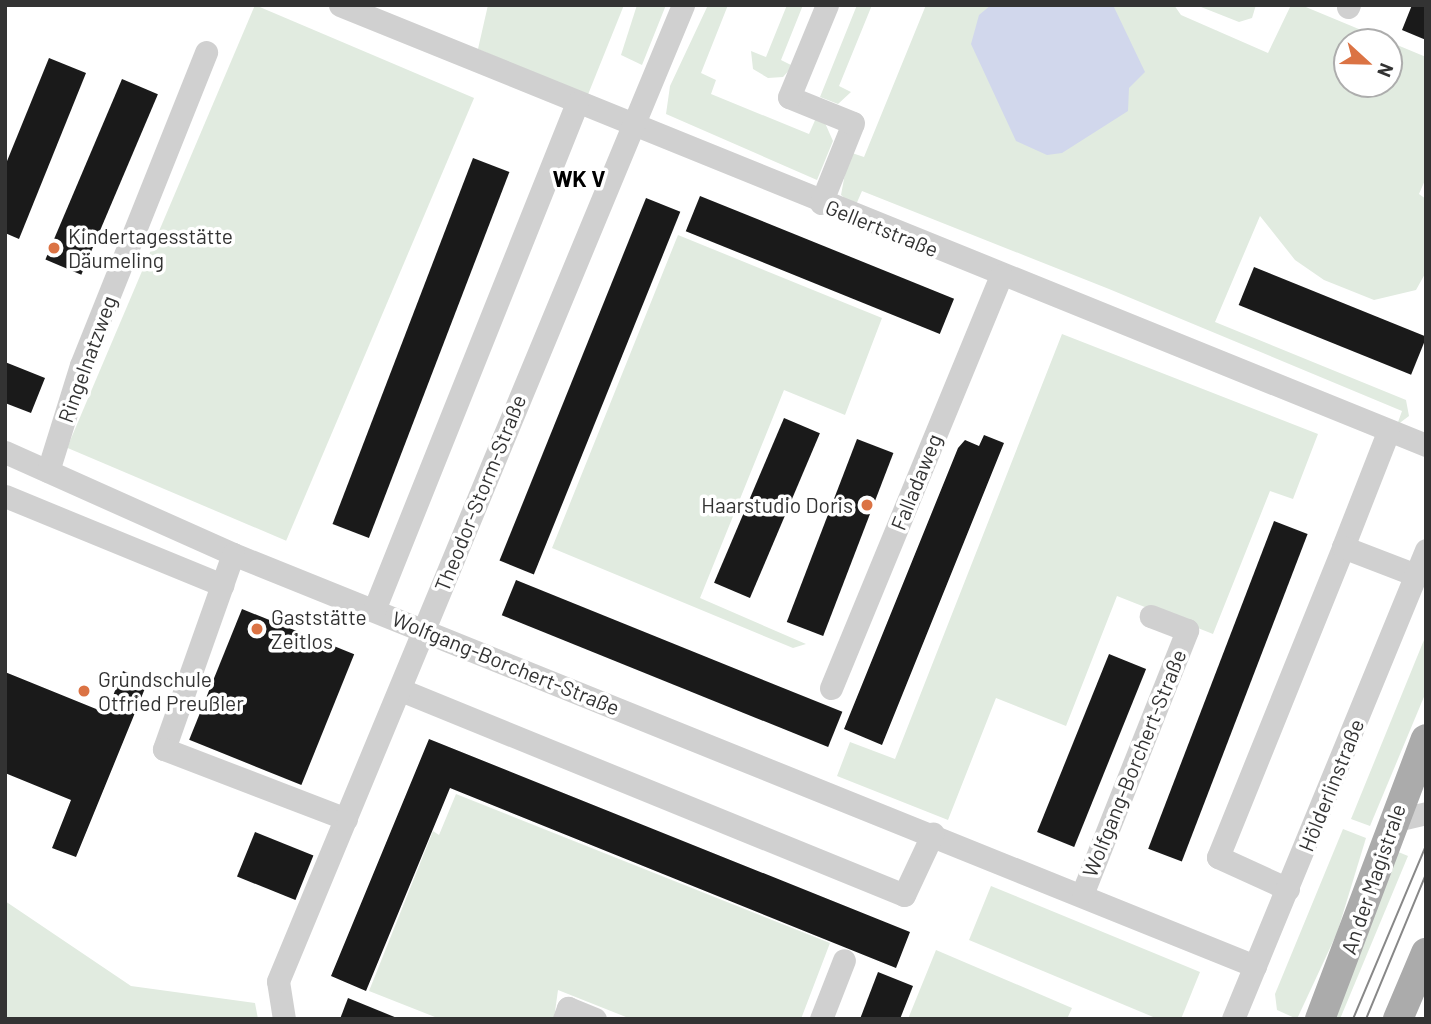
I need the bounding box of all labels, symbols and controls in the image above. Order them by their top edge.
north arrow [1333,28,1403,98]
text: N [1373,60,1399,80]
district label: WK V [552,164,606,192]
street label: Gellertstraße [822,194,942,262]
place label: Kindertagesstätte Däumeling [68,223,233,273]
marker: Kindertagesstätte Däumeling [46,240,62,256]
street label: Ringelnatzweg [52,292,122,426]
street label: Theodor-Storm-Straße [429,391,531,595]
street label: Falladaweg [885,430,947,534]
place label: Haarstudio Doris [701,492,853,518]
marker: Haarstudio Doris [859,497,875,513]
place label: Gaststätte Zeitlos [271,604,367,654]
street label: Wolfgang-Borchert-Straße [389,606,623,720]
marker: Gaststätte Zeitlos [249,621,265,637]
street label: Wolfgang-Borchert-Straße [1077,646,1191,880]
place label: Grundschule Otfried Preußler [98,666,244,716]
marker: Grundschule Otfried Preußler [76,683,92,699]
street label: Hölderlinstraße [1293,715,1369,855]
street label: An der Magistrale [1335,801,1411,957]

